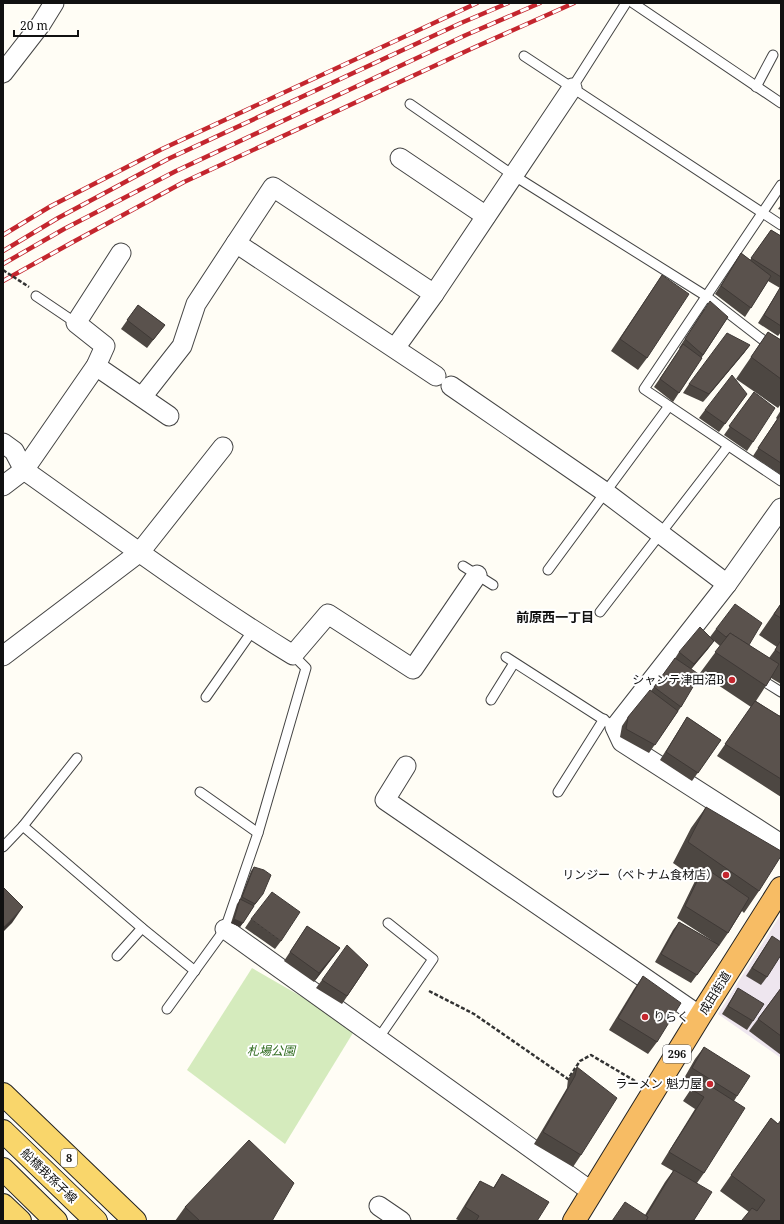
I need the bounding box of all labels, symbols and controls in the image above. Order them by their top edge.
scale bar [14,12,78,38]
text: 20 m [20,17,48,34]
district label: 前原西一丁目 [516,608,594,626]
place label: シャンテ津田沼B [632,671,724,688]
marker: シャンテ津田沼B [727,675,737,685]
place label: リンジー（ベトナム食材店） [562,866,718,883]
marker: リンジー（ベトナム食材店） [721,870,731,880]
street label: 成田街道 [695,968,735,1018]
place label: りらく [653,1008,689,1025]
marker: りらく [640,1012,650,1022]
park label: 札場公園 [247,1042,297,1059]
road number: 296 [663,1045,691,1063]
place label: ラーメン 魁力屋 [615,1075,702,1092]
marker: ラーメン 魁力屋 [705,1079,715,1089]
street label: 船橋我孫子線 [18,1145,81,1207]
road number: 8 [61,1149,77,1167]

